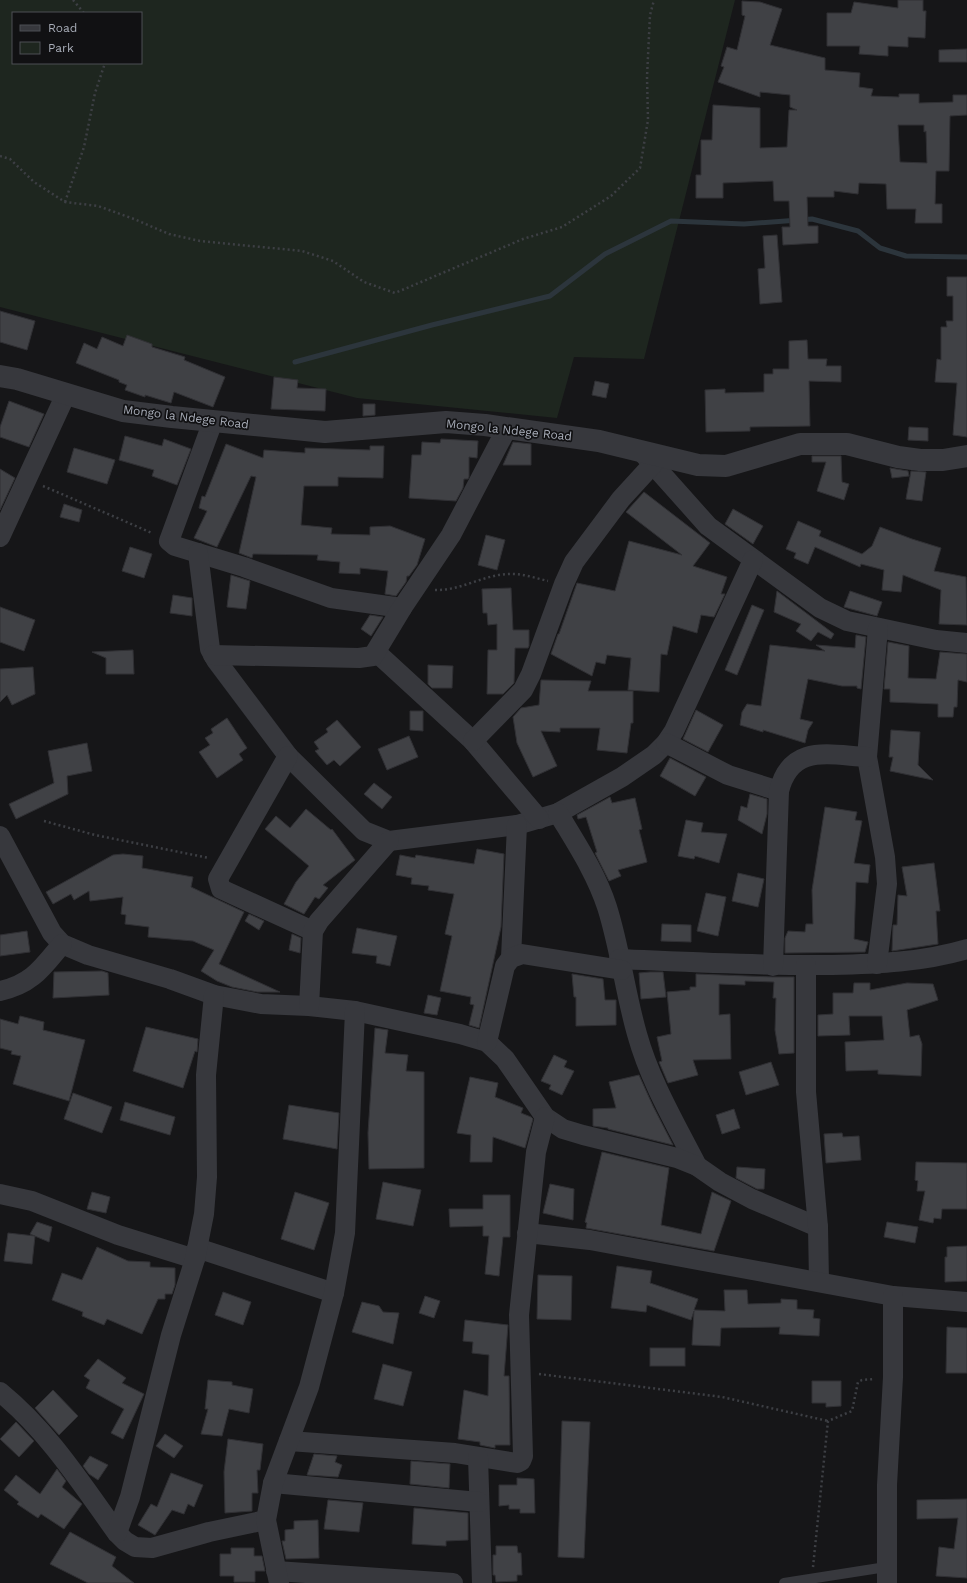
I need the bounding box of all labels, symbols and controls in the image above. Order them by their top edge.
legend [12,12,142,64]
text: Road [48,21,77,35]
text: Park [48,41,74,55]
street label: Mongo la Ndege Road [122,402,250,432]
street label: Mongo la Ndege Road [445,416,573,444]

